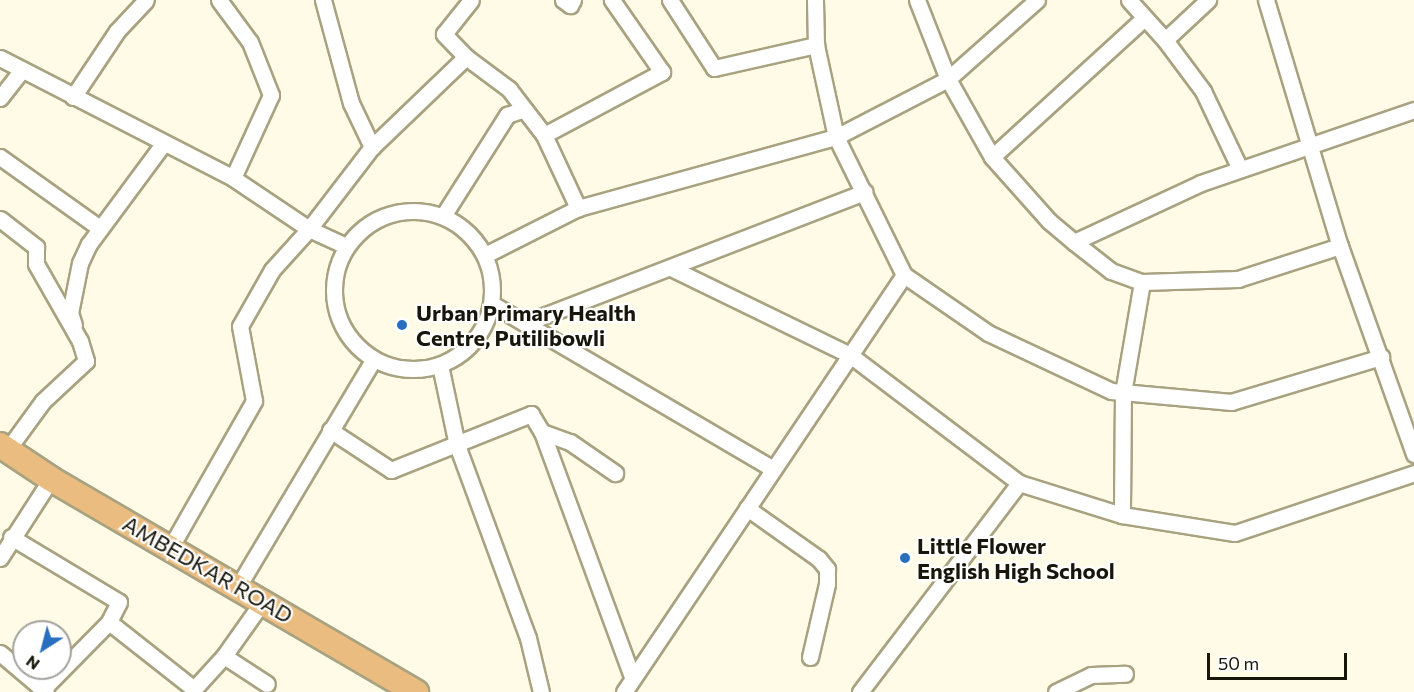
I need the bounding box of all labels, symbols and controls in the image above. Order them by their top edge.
place label: Urban Primary Health Centre, Putilibowli [416,299,636,350]
marker: Urban Primary Health Centre, Putilibowli [393,316,411,334]
street label: AMBEDKAR ROAD [118,510,298,628]
place label: Little Flower English High School [917,532,1115,584]
marker: Little Flower English High School [898,551,912,565]
north arrow [12,620,72,680]
scale bar [1210,641,1350,679]
text: N [22,652,43,675]
text: 50 m [1218,652,1259,674]

